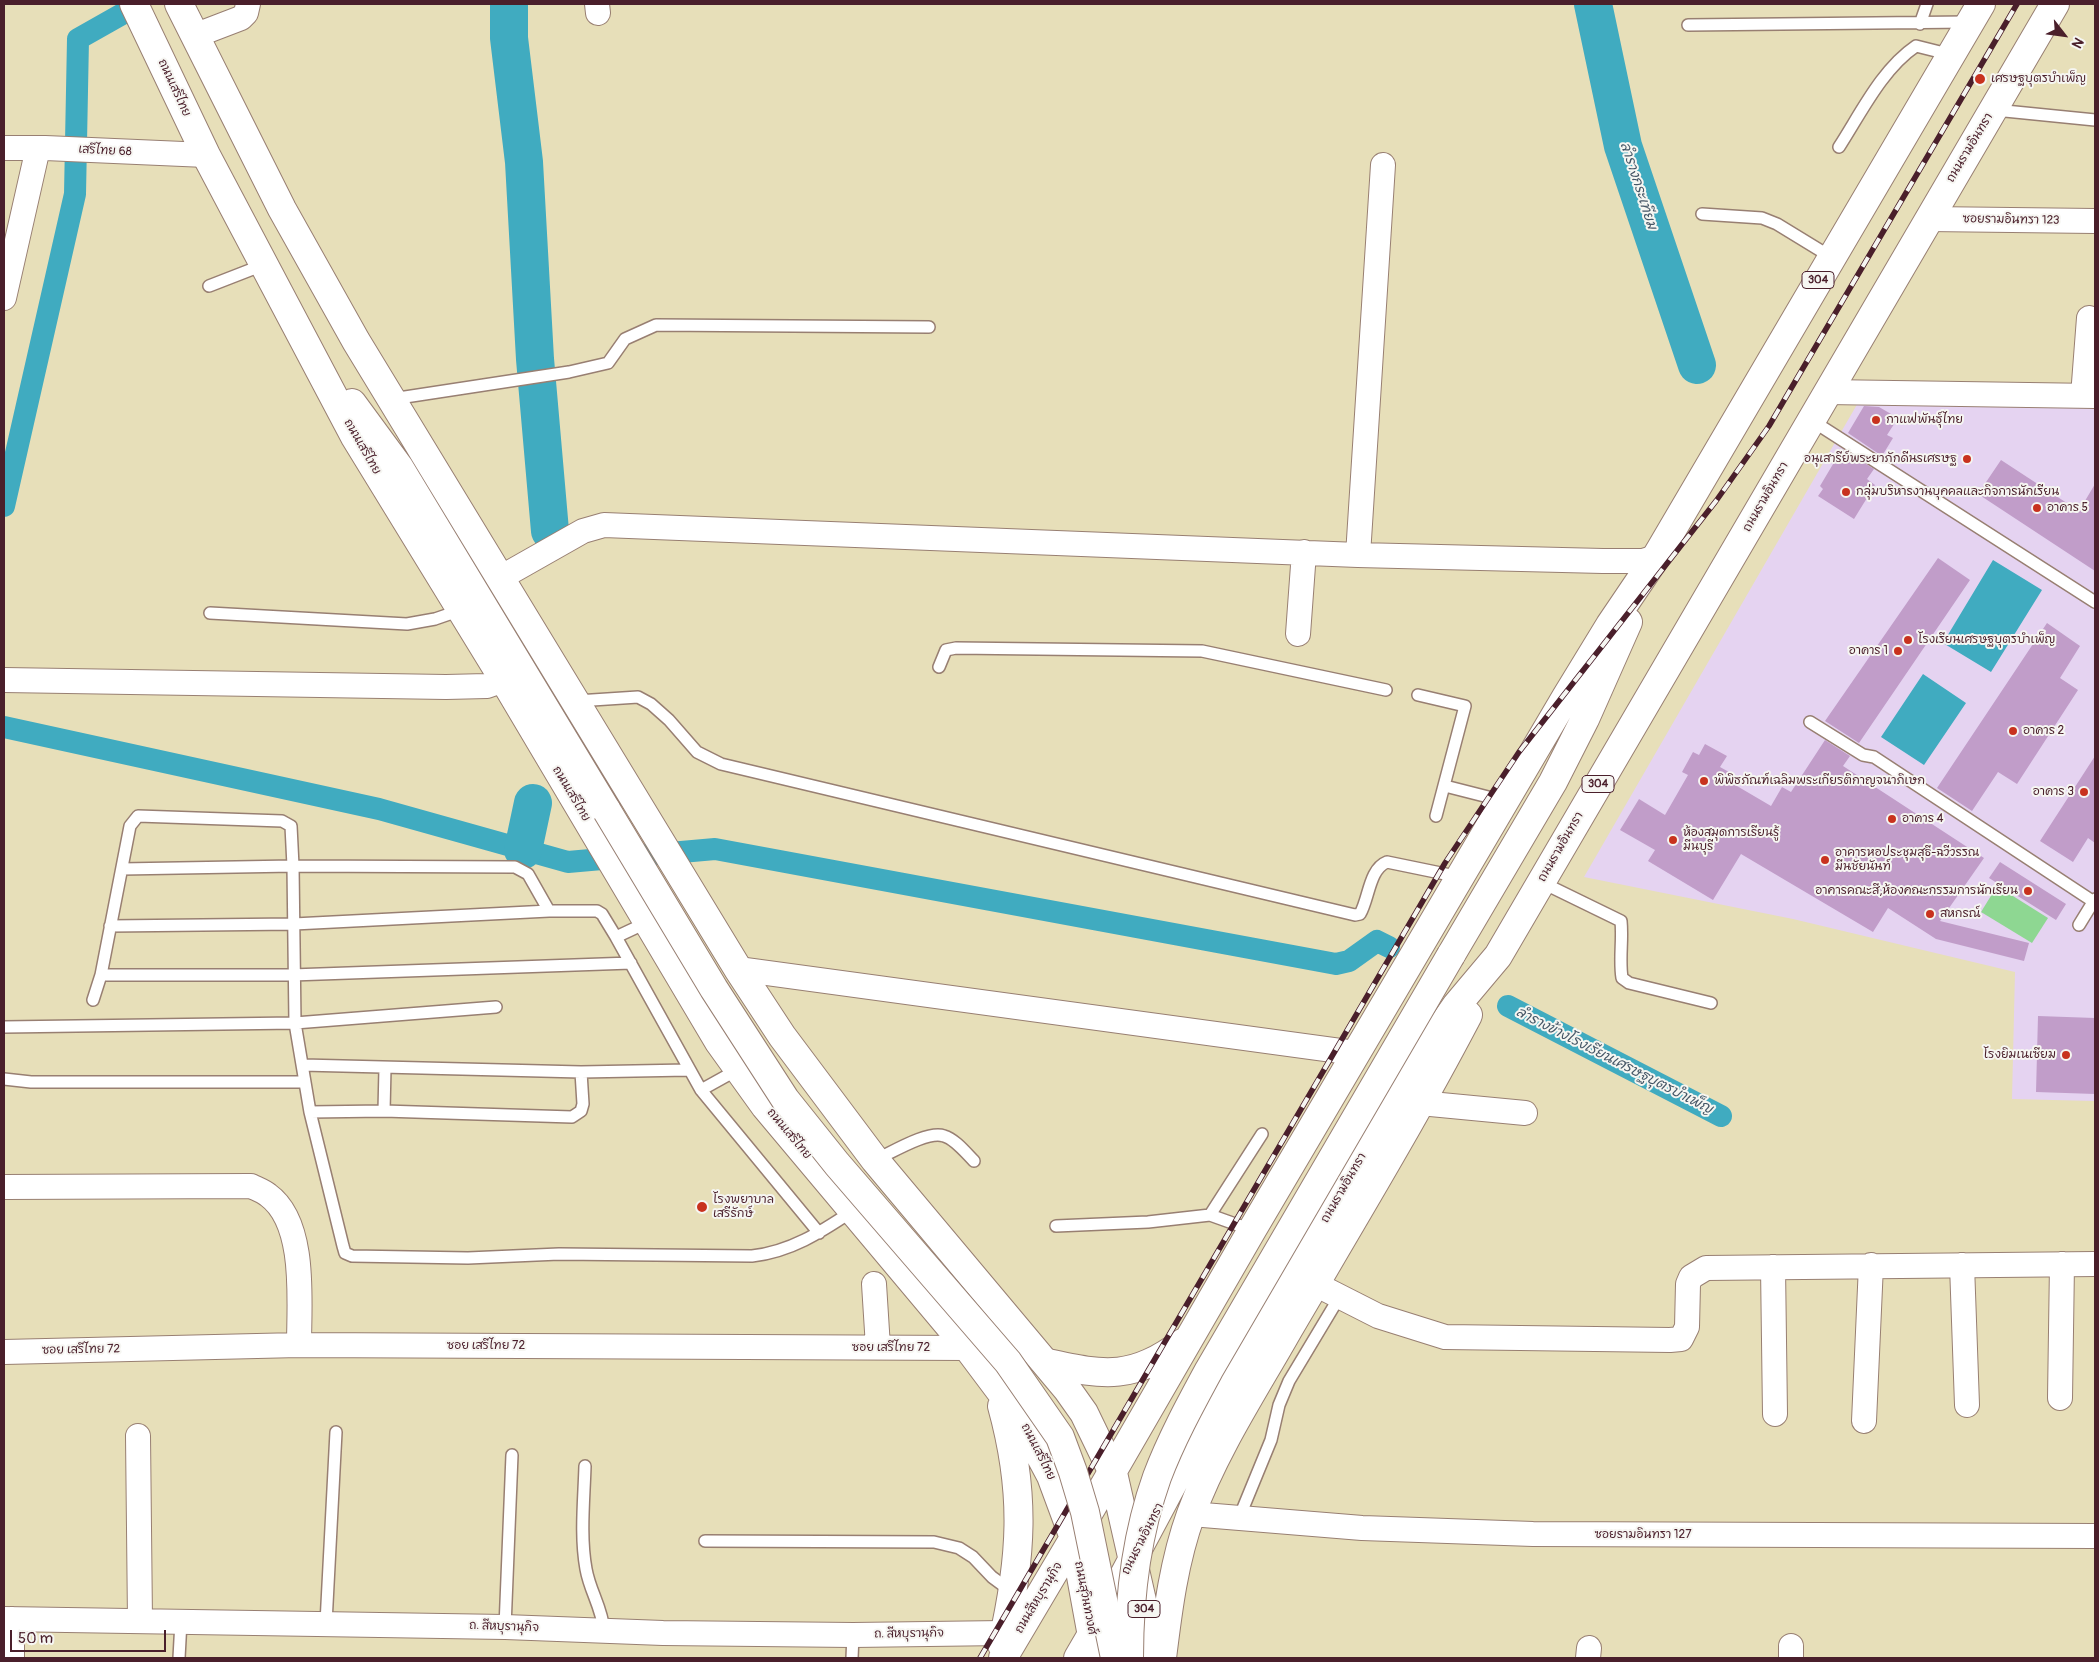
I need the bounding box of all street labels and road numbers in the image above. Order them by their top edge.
street label: ถนนเสรีไทย [154,57,194,119]
street label: ถนนรามอินทรา [1944,111,1996,185]
street label: เสรีไทย 68 [78,142,132,160]
street label: ซอยรามอินทรา 123 [1962,212,2060,228]
road number: 304 [1802,272,1834,288]
street label: ถนนเสรีไทย [340,417,384,477]
street label: ถนนรามอินทรา [1740,459,1792,535]
street label: ถนนเสรีไทย [549,764,593,824]
road number: 304 [1582,776,1614,792]
street label: ถนนรามอินทรา [1535,809,1587,885]
street label: ถนนเสรีไทย [764,1106,814,1162]
street label: ถนนรามอินทรา [1318,1150,1370,1226]
street label: ซอย เสรีไทย 72 [447,1339,525,1353]
street label: ซอย เสรีไทย 72 [852,1341,930,1355]
street label: ซอย เสรีไทย 72 [42,1342,120,1358]
street label: ถนนเสรีไทย [1018,1421,1058,1483]
street label: ถนนรามอินทรา [1119,1501,1167,1577]
street label: ซอยรามอินทรา 127 [1594,1528,1692,1542]
street label: ถนนสีหบุรานุกิจ [1012,1560,1066,1636]
street label: ถนนสุวินทวงศ์ [1071,1560,1099,1636]
road number: 304 [1128,1600,1160,1618]
street label: ถ. สีหบุรานุกิจ [469,1619,539,1635]
street label: ถ. สีหบุรานุกิจ [874,1626,944,1642]

